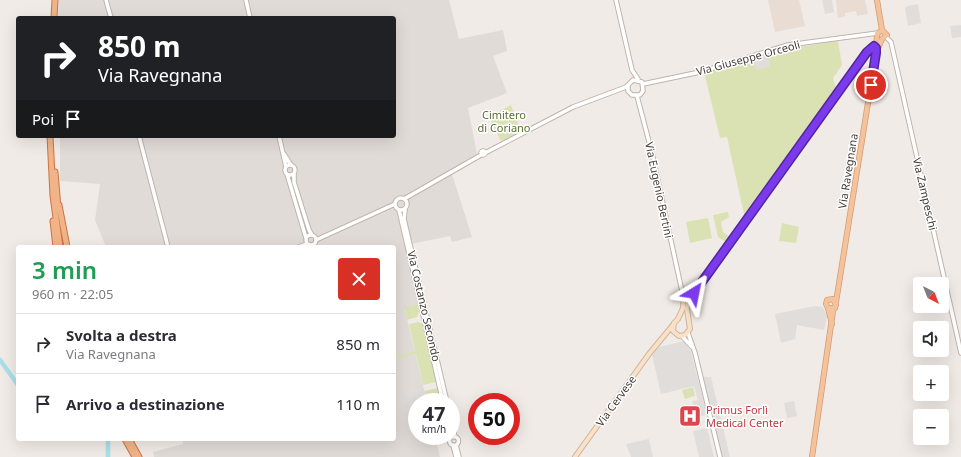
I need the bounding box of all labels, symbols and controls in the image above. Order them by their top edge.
text: 850 m [98,27,181,65]
icon: right [32,32,84,84]
street label: Via Giuseppe Orceoli [694,36,801,79]
text: Via Ravegnana [98,63,222,87]
pin [854,68,888,102]
icon: arrive [860,74,882,96]
park label: Cimitero di Coriano [477,107,531,135]
icon: arrive [62,108,84,130]
text: Poi [32,109,54,129]
street label: Via Ravegnana [834,132,861,210]
street label: Via Eugenio Bertini [642,140,677,239]
street label: Via Zampeschi [910,156,941,232]
street label: Via Costanzo Secondo [404,249,445,363]
text: 3 min [32,253,97,286]
button: close [338,258,380,300]
position arrow [673,272,715,314]
north arrow [913,277,949,313]
map controls [913,277,949,445]
text: 960 m · 22:05 [32,285,113,303]
button: sound [913,321,949,357]
text: Svolta a destra [66,325,177,345]
icon: right [32,333,54,355]
text: 850 m [336,334,380,354]
text: Via Ravegnana [66,345,156,363]
button: + [913,365,949,401]
street label: Via Cervese [592,372,639,429]
icon: arrive [32,393,54,415]
speed limit sign: 50 [468,393,520,445]
text: Arrivo a destinazione [66,394,225,414]
text: 110 m [336,394,380,414]
text: 47 [423,400,445,427]
place label: Primus Forlì Medical Center [706,402,784,430]
hospital icon: Primus Forlì Medical Center [677,403,703,429]
button: − [913,409,949,445]
text: km/h [422,422,446,436]

